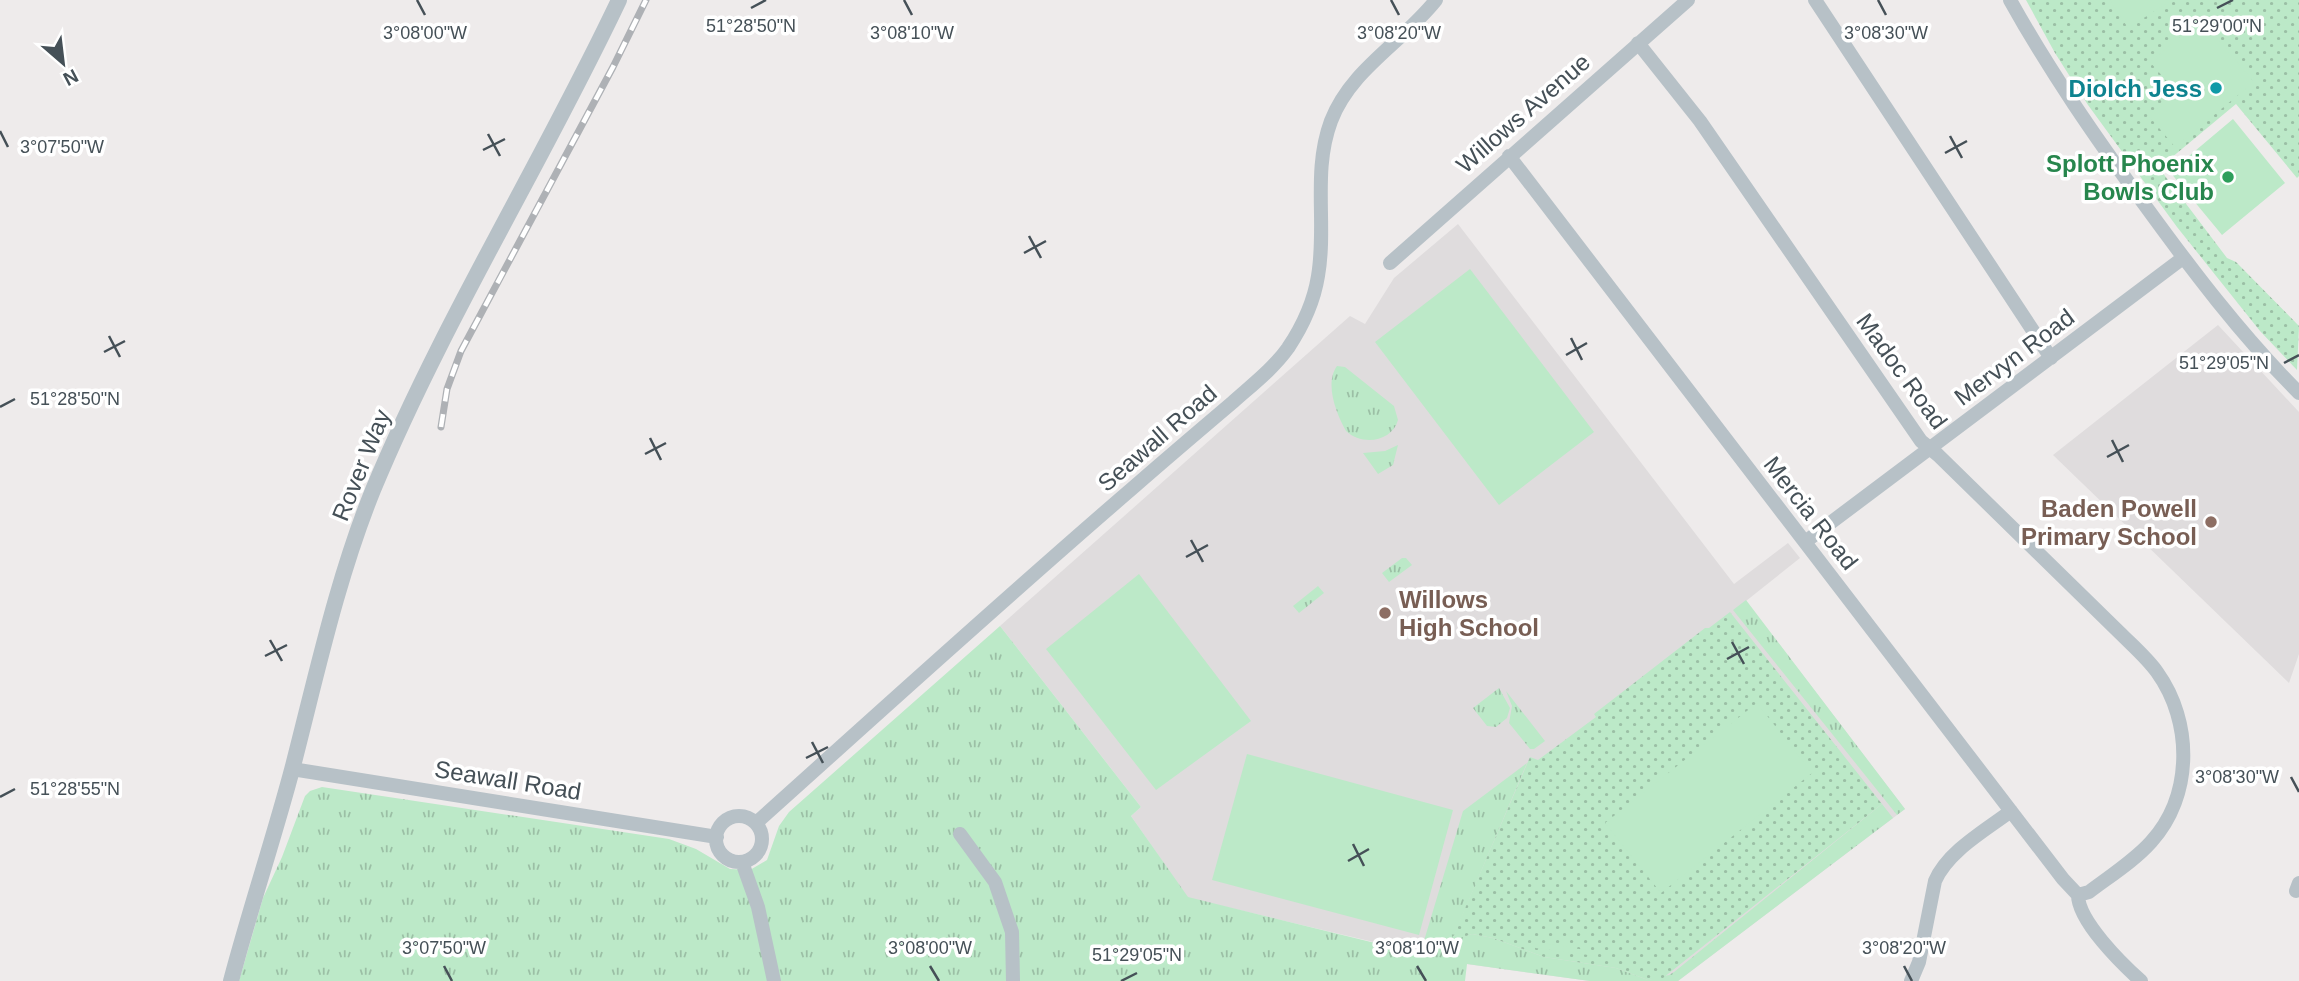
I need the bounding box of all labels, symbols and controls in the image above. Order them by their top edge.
text: 51°28'50"N [706,16,796,36]
text: 51°29'00"N [2172,16,2262,36]
text: 3°08'00"W [383,23,467,43]
text: 3°08'10"W [870,23,954,43]
text: 3°08'20"W [1357,23,1441,43]
text: 3°08'30"W [1844,23,1928,43]
north arrow [28,28,98,98]
street label: Willows Avenue [1451,48,1595,178]
text: N [60,65,82,90]
place label: Diolch Jess [2069,75,2202,102]
marker: Diolch Jess [2208,80,2224,96]
text: 3°07'50"W [20,137,104,157]
place label: Splott Phoenix Bowls Club [2046,150,2215,205]
marker: Splott Phoenix Bowls Club [2220,169,2236,185]
street label: Mervyn Road [1949,303,2079,411]
street label: Madoc Road [1851,308,1953,434]
text: 51°29'05"N [2179,353,2269,373]
street label: Seawall Road [1092,379,1222,497]
text: 51°28'50"N [30,389,120,409]
street label: Rover Way [326,405,396,525]
street label: Mercia Road [1758,451,1864,575]
place label: Baden Powell Primary School [2021,495,2197,550]
marker: Baden Powell Primary School [2203,514,2219,530]
place label: Willows High School [1399,586,1539,641]
marker: Willows High School [1377,605,1393,621]
street label: Seawall Road [433,755,583,805]
text: 3°08'30"W [2195,767,2279,787]
text: 51°28'55"N [30,779,120,799]
text: 3°07'50"W [402,938,486,958]
text: 3°08'00"W [888,938,972,958]
text: 3°08'10"W [1375,938,1459,958]
text: 3°08'20"W [1862,938,1946,958]
text: 51°29'05"N [1092,945,1182,965]

